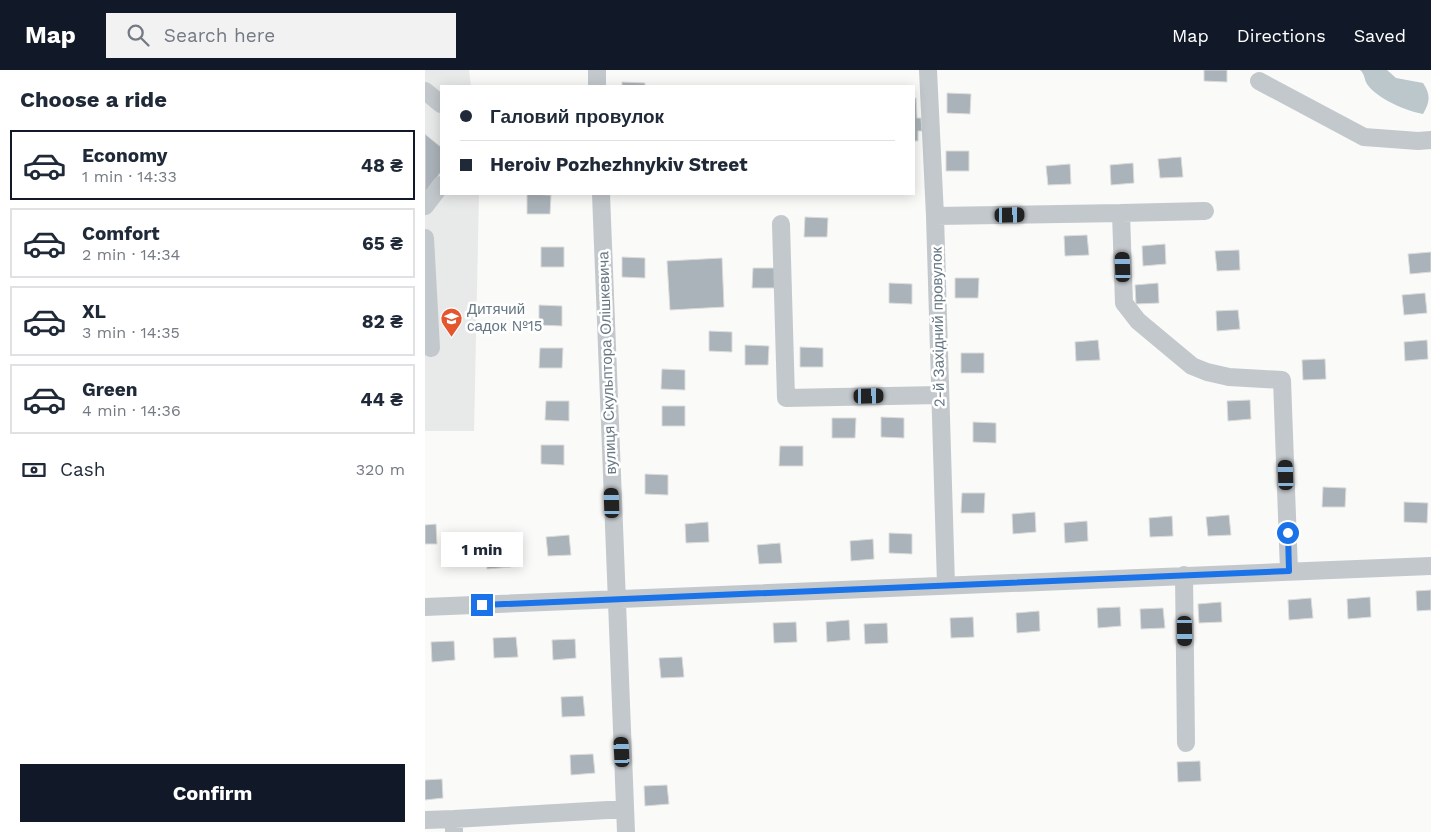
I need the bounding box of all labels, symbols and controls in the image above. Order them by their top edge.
search box [106,13,456,58]
text: Map [25,21,76,49]
icon: search [124,21,152,49]
text: Search here [164,24,275,47]
text: Map [1172,25,1209,46]
text: Directions [1237,25,1326,46]
text: Saved [1354,25,1406,46]
text: Choose a ride [20,87,167,112]
text: Галовий провулок [490,105,664,128]
icon: car [22,143,67,188]
text: Economy [82,144,167,167]
text: Heroiv Pozhezhnykiv Street [490,153,747,176]
text: 48 ₴ [361,154,403,177]
text: 1 min · 14:33 [82,167,177,186]
car [994,207,1025,223]
icon: car [22,221,67,266]
text: Comfort [82,222,160,245]
text: 65 ₴ [362,232,403,255]
text: 2 min · 14:34 [82,245,180,264]
street label: 2-й Західний провулок [928,246,948,407]
street label: вулиця Скульптора Олішкевича [594,250,620,475]
car [1114,252,1131,282]
icon: car [22,299,67,344]
text: XL [82,300,106,323]
place label: Дитячий садок №15 [467,300,543,335]
school or university icon: Дитячий садок №15 [439,306,463,337]
text: 82 ₴ [362,310,403,333]
text: 3 min · 14:35 [82,323,180,342]
icon: car [22,377,67,422]
text: Green [82,378,138,401]
text: 44 ₴ [360,388,403,411]
car [853,388,884,404]
text: 4 min · 14:36 [82,401,181,420]
icon: cash [20,456,48,484]
text: Cash [60,458,106,481]
text: 320 m [356,460,405,479]
car [1277,460,1294,490]
car [603,488,620,518]
route start [1277,522,1299,544]
callout: 1 min [441,532,523,568]
text: 1 min [461,540,503,559]
route end [471,594,493,616]
car [1177,616,1192,646]
car [613,737,630,767]
button: Confirm [20,764,405,822]

